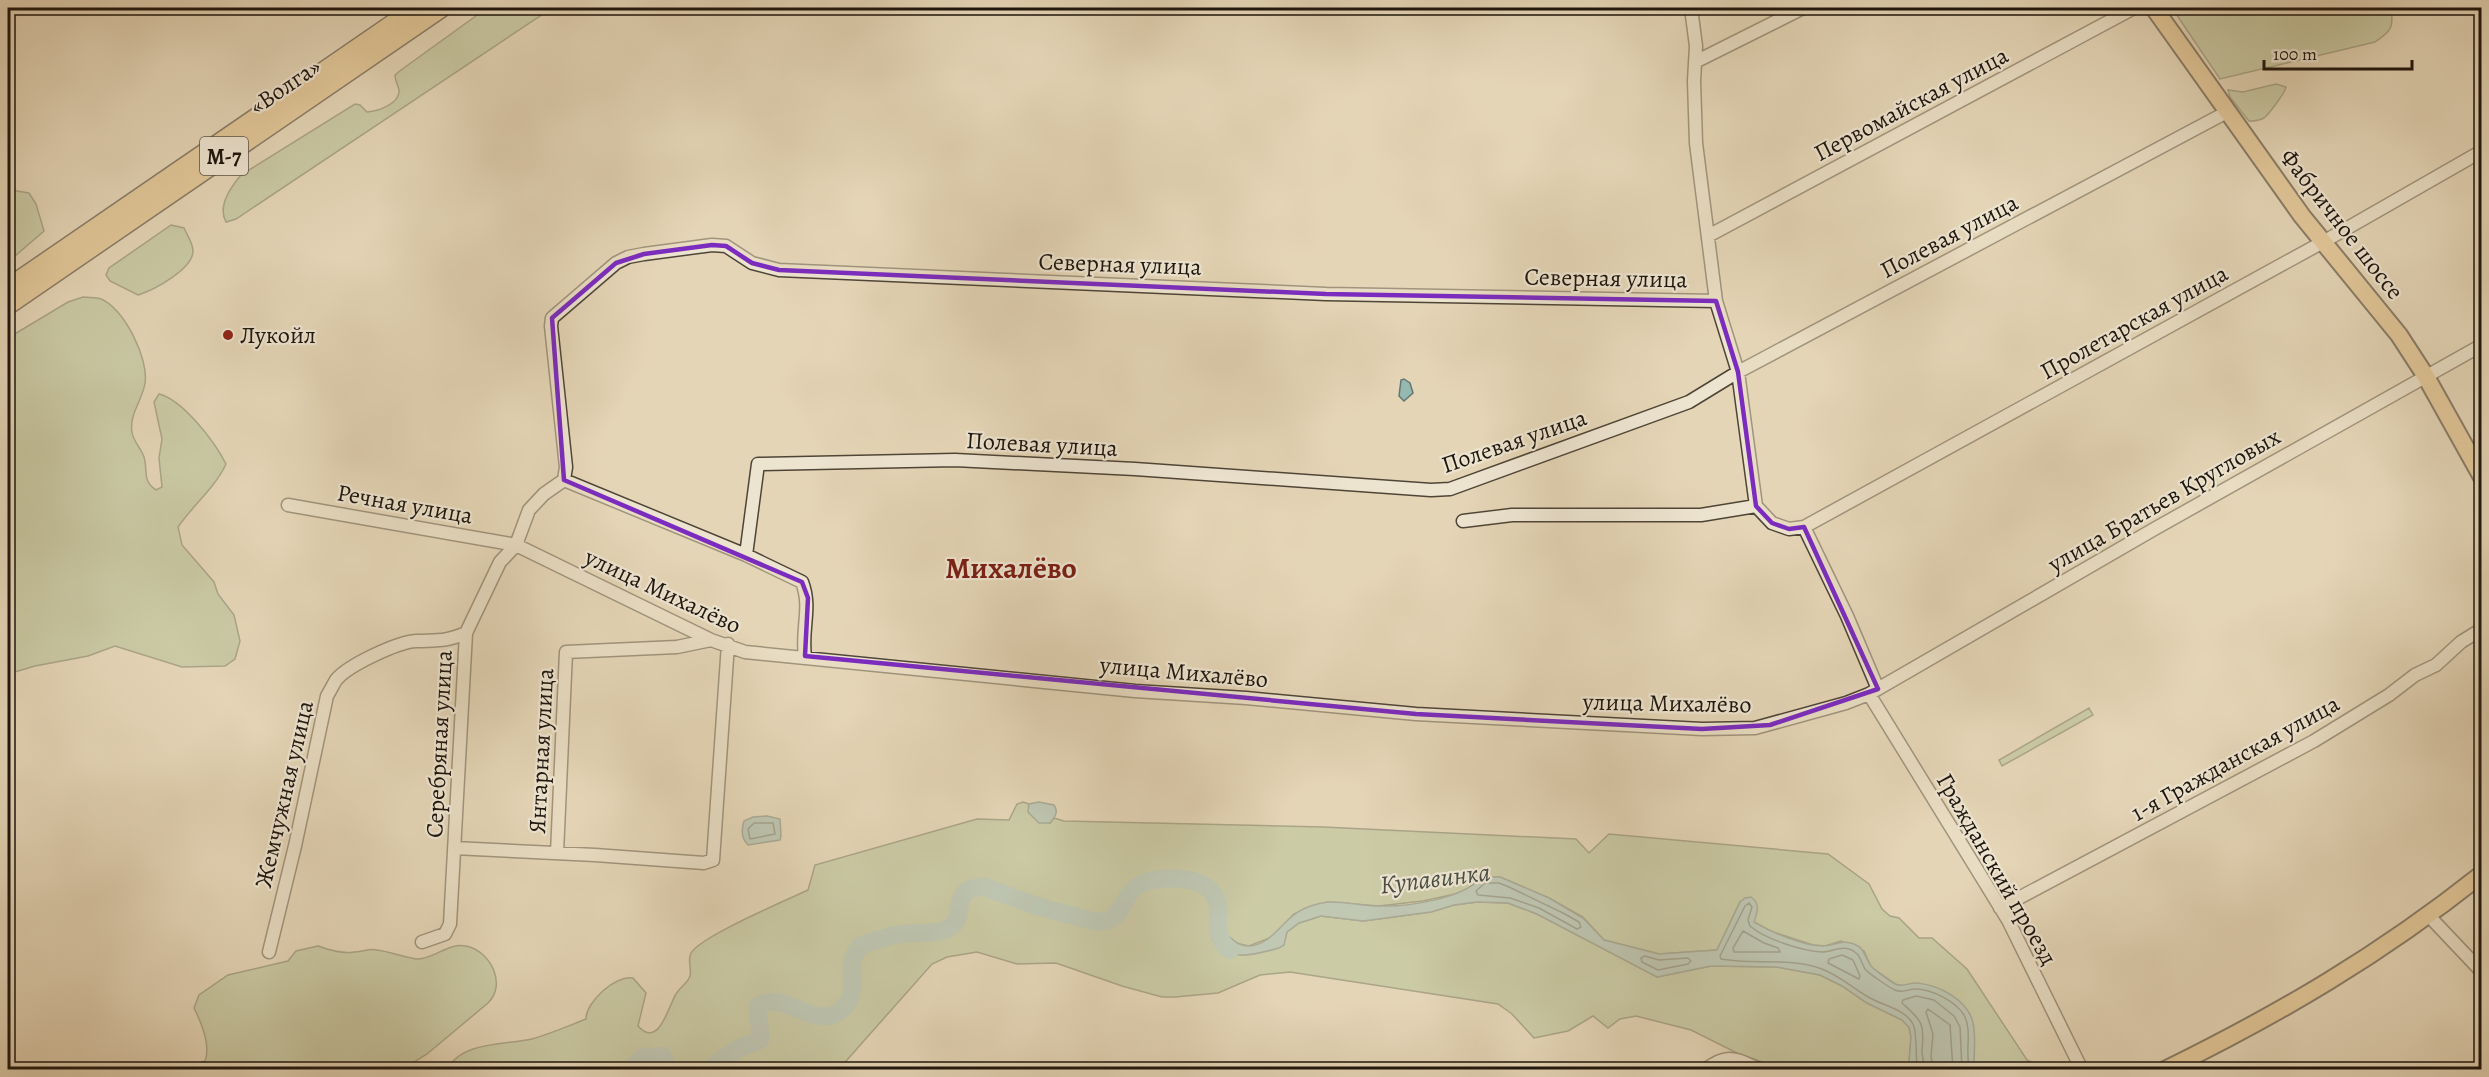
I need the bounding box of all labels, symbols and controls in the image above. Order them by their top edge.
scale bar [2264,33,2412,71]
street label: Первомайская улица [1808,39,2014,169]
text: 100 m [2273,42,2317,66]
street label: «Волга» [243,50,327,122]
road number: М-7 [200,137,248,175]
street label: Фабричное шоссе [2273,142,2411,306]
street label: Полевая улица [1875,186,2023,286]
street label: Северная улица [1038,245,1202,283]
street label: Пролетарская улица [2034,257,2234,387]
street label: Северная улица [1524,261,1688,295]
place label: Лукойл [240,319,316,351]
marker: Лукойл [221,328,235,342]
street label: Полевая улица [1437,401,1591,481]
street label: улица Братьев Кругловых [2041,420,2286,580]
street label: Полевая улица [965,424,1119,464]
street label: Речная улица [335,476,475,532]
street label: улица Михалёво [579,540,746,641]
district label: Михалёво [945,548,1077,588]
street label: Серебряная улица [418,649,460,839]
street label: улица Михалёво [1097,649,1270,695]
street label: Янтарная улица [521,668,561,834]
street label: улица Михалёво [1581,686,1752,720]
street label: 1-я Гражданская улица [2125,687,2345,829]
street label: Жемчужная улица [247,697,321,891]
street label: Гражданский проезд [1929,767,2065,971]
water label: Купавинка [1378,854,1492,903]

